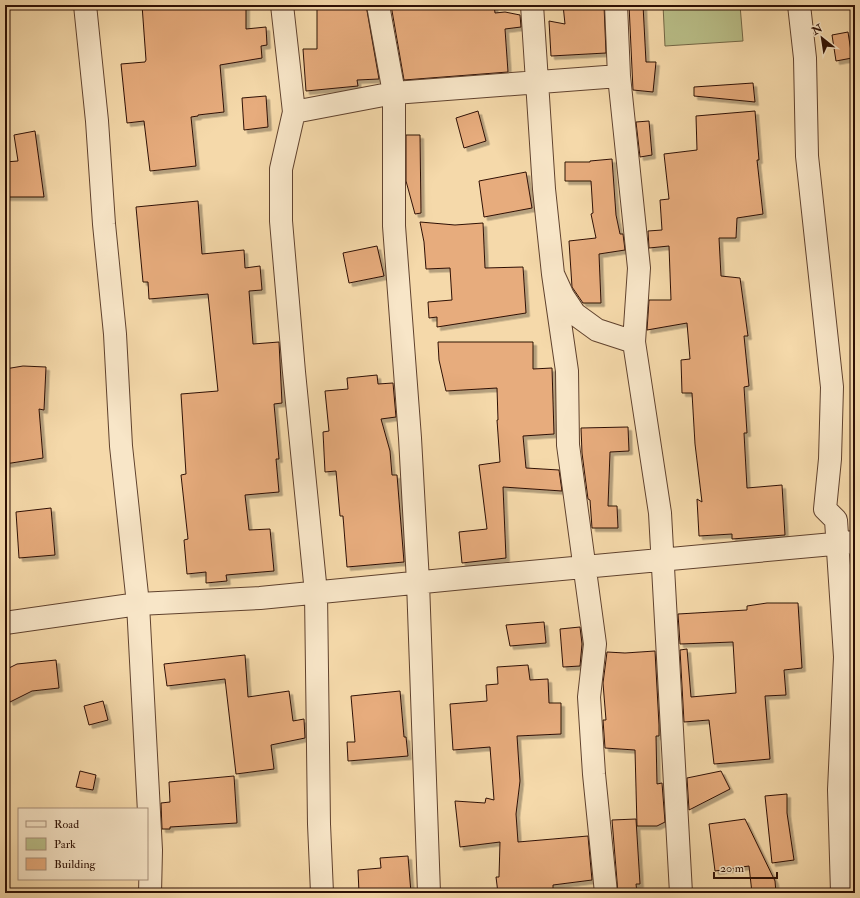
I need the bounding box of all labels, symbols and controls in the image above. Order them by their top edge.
north arrow [802,18,842,58]
text: N [809,21,826,38]
legend [18,808,148,880]
text: Road [54,817,79,832]
text: Park [54,837,76,852]
scale bar [714,854,777,880]
text: Building [54,857,97,872]
text: 20 m [720,861,745,876]

